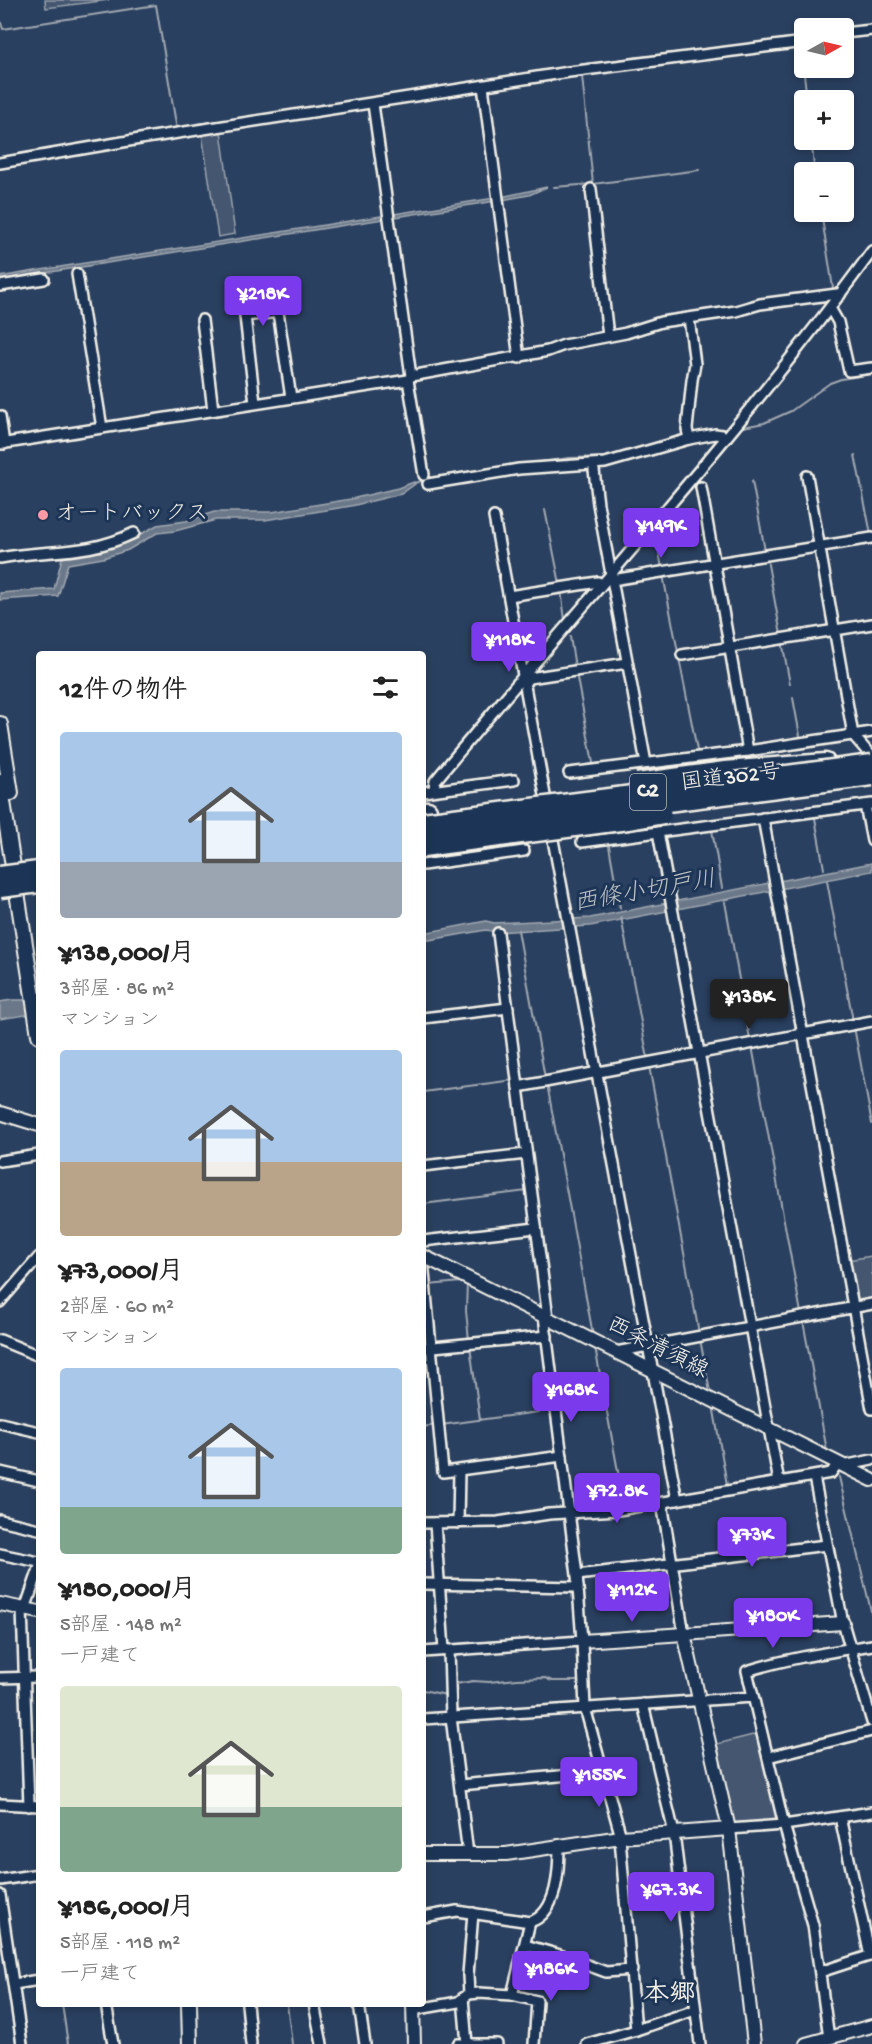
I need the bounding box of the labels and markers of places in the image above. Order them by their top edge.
pin: ¥218K [221,276,305,327]
place label: オートバックス [55,502,209,528]
marker: オートバックス [36,508,50,522]
pin: ¥149K [619,508,703,559]
pin: ¥118K [467,622,551,673]
pin: ¥138K [707,979,791,1030]
pin: ¥168K [529,1372,613,1423]
pin: ¥72.8K [568,1473,666,1524]
pin: ¥73K [716,1517,788,1568]
pin: ¥112K [590,1572,674,1623]
pin: ¥180K [731,1598,815,1649]
pin: ¥155K [557,1757,641,1808]
pin: ¥67.3K [622,1872,720,1923]
pin: ¥186K [509,1951,593,2002]

